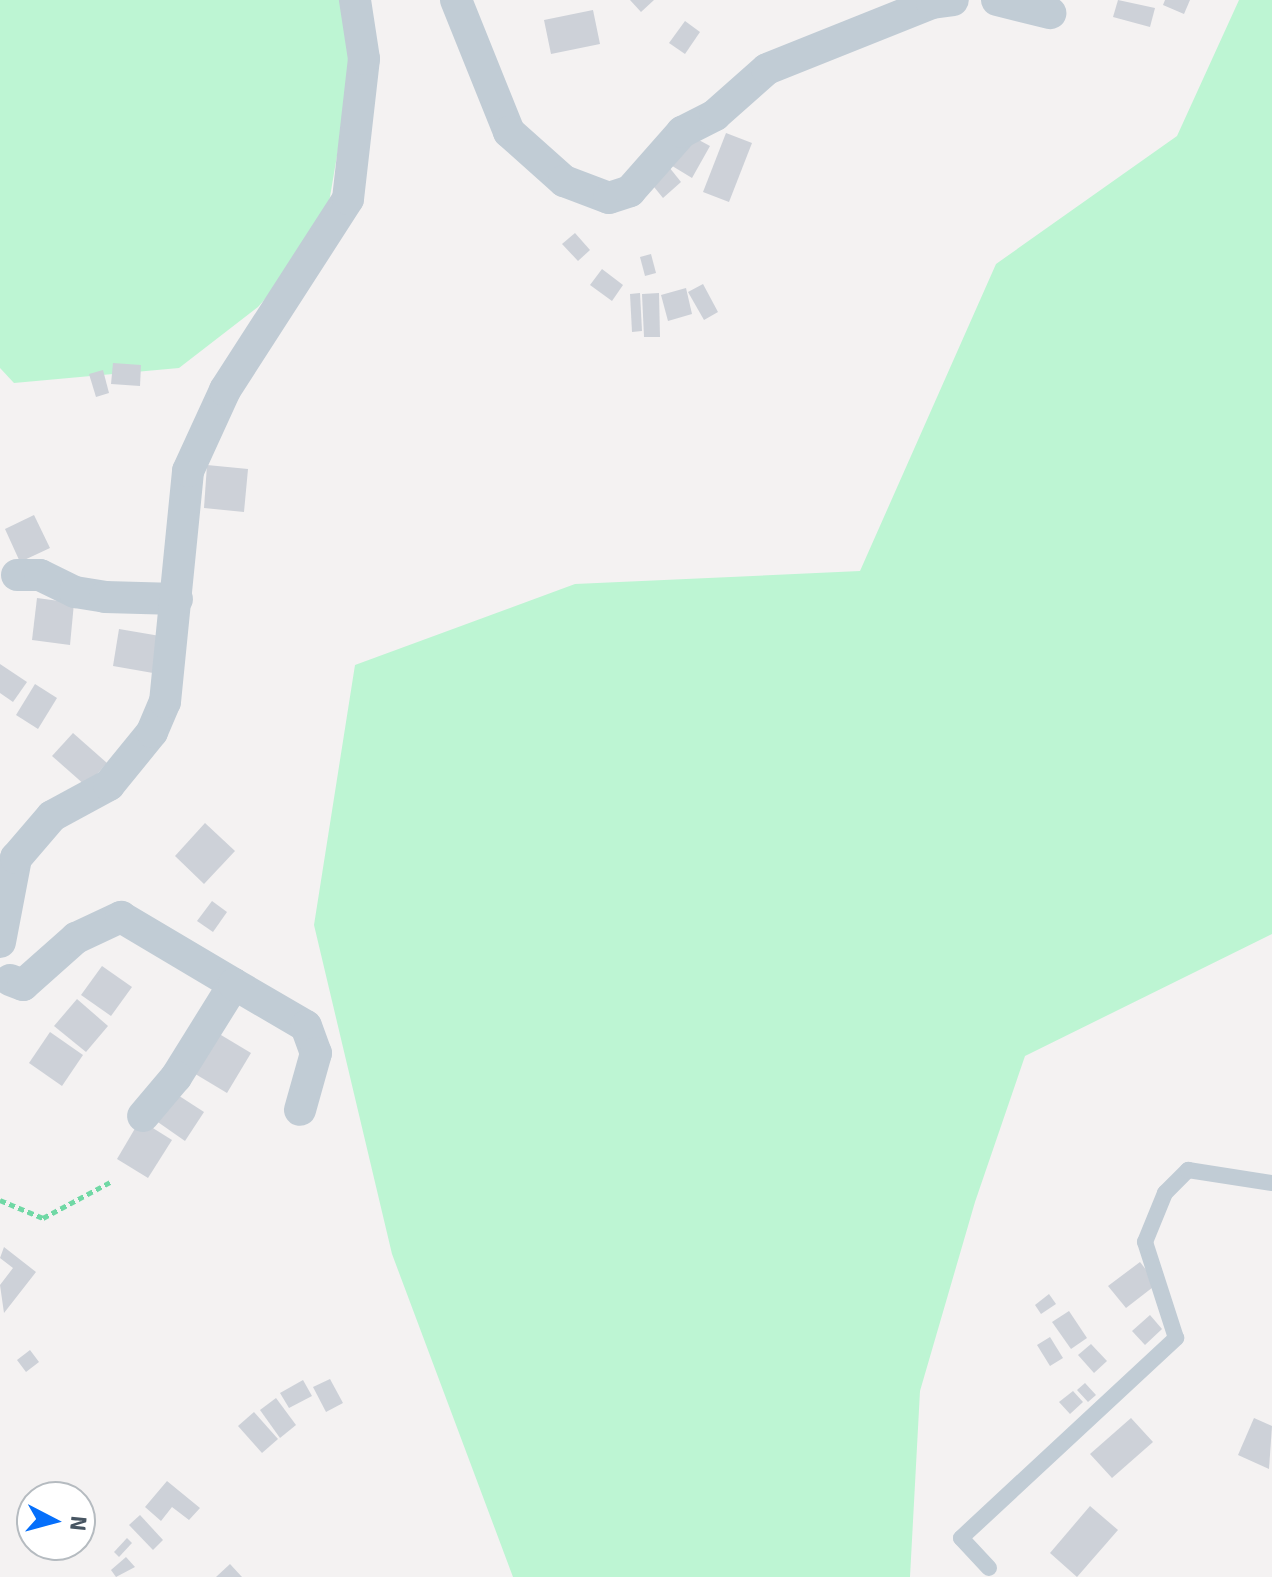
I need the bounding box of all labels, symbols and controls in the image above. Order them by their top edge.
north arrow [16,1481,96,1561]
text: N [64,1514,93,1532]

